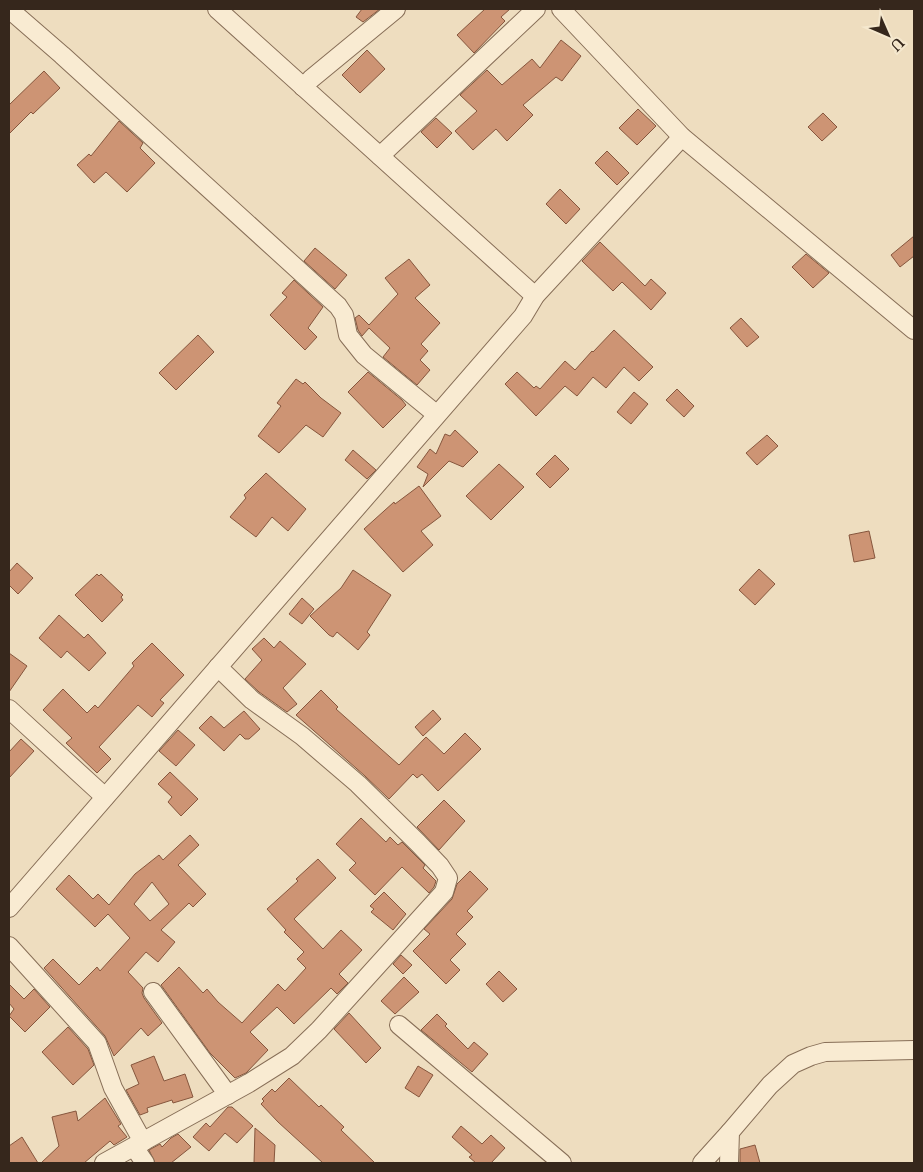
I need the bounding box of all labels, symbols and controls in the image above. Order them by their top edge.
north arrow [863,10,913,60]
text: U [886,33,908,55]

